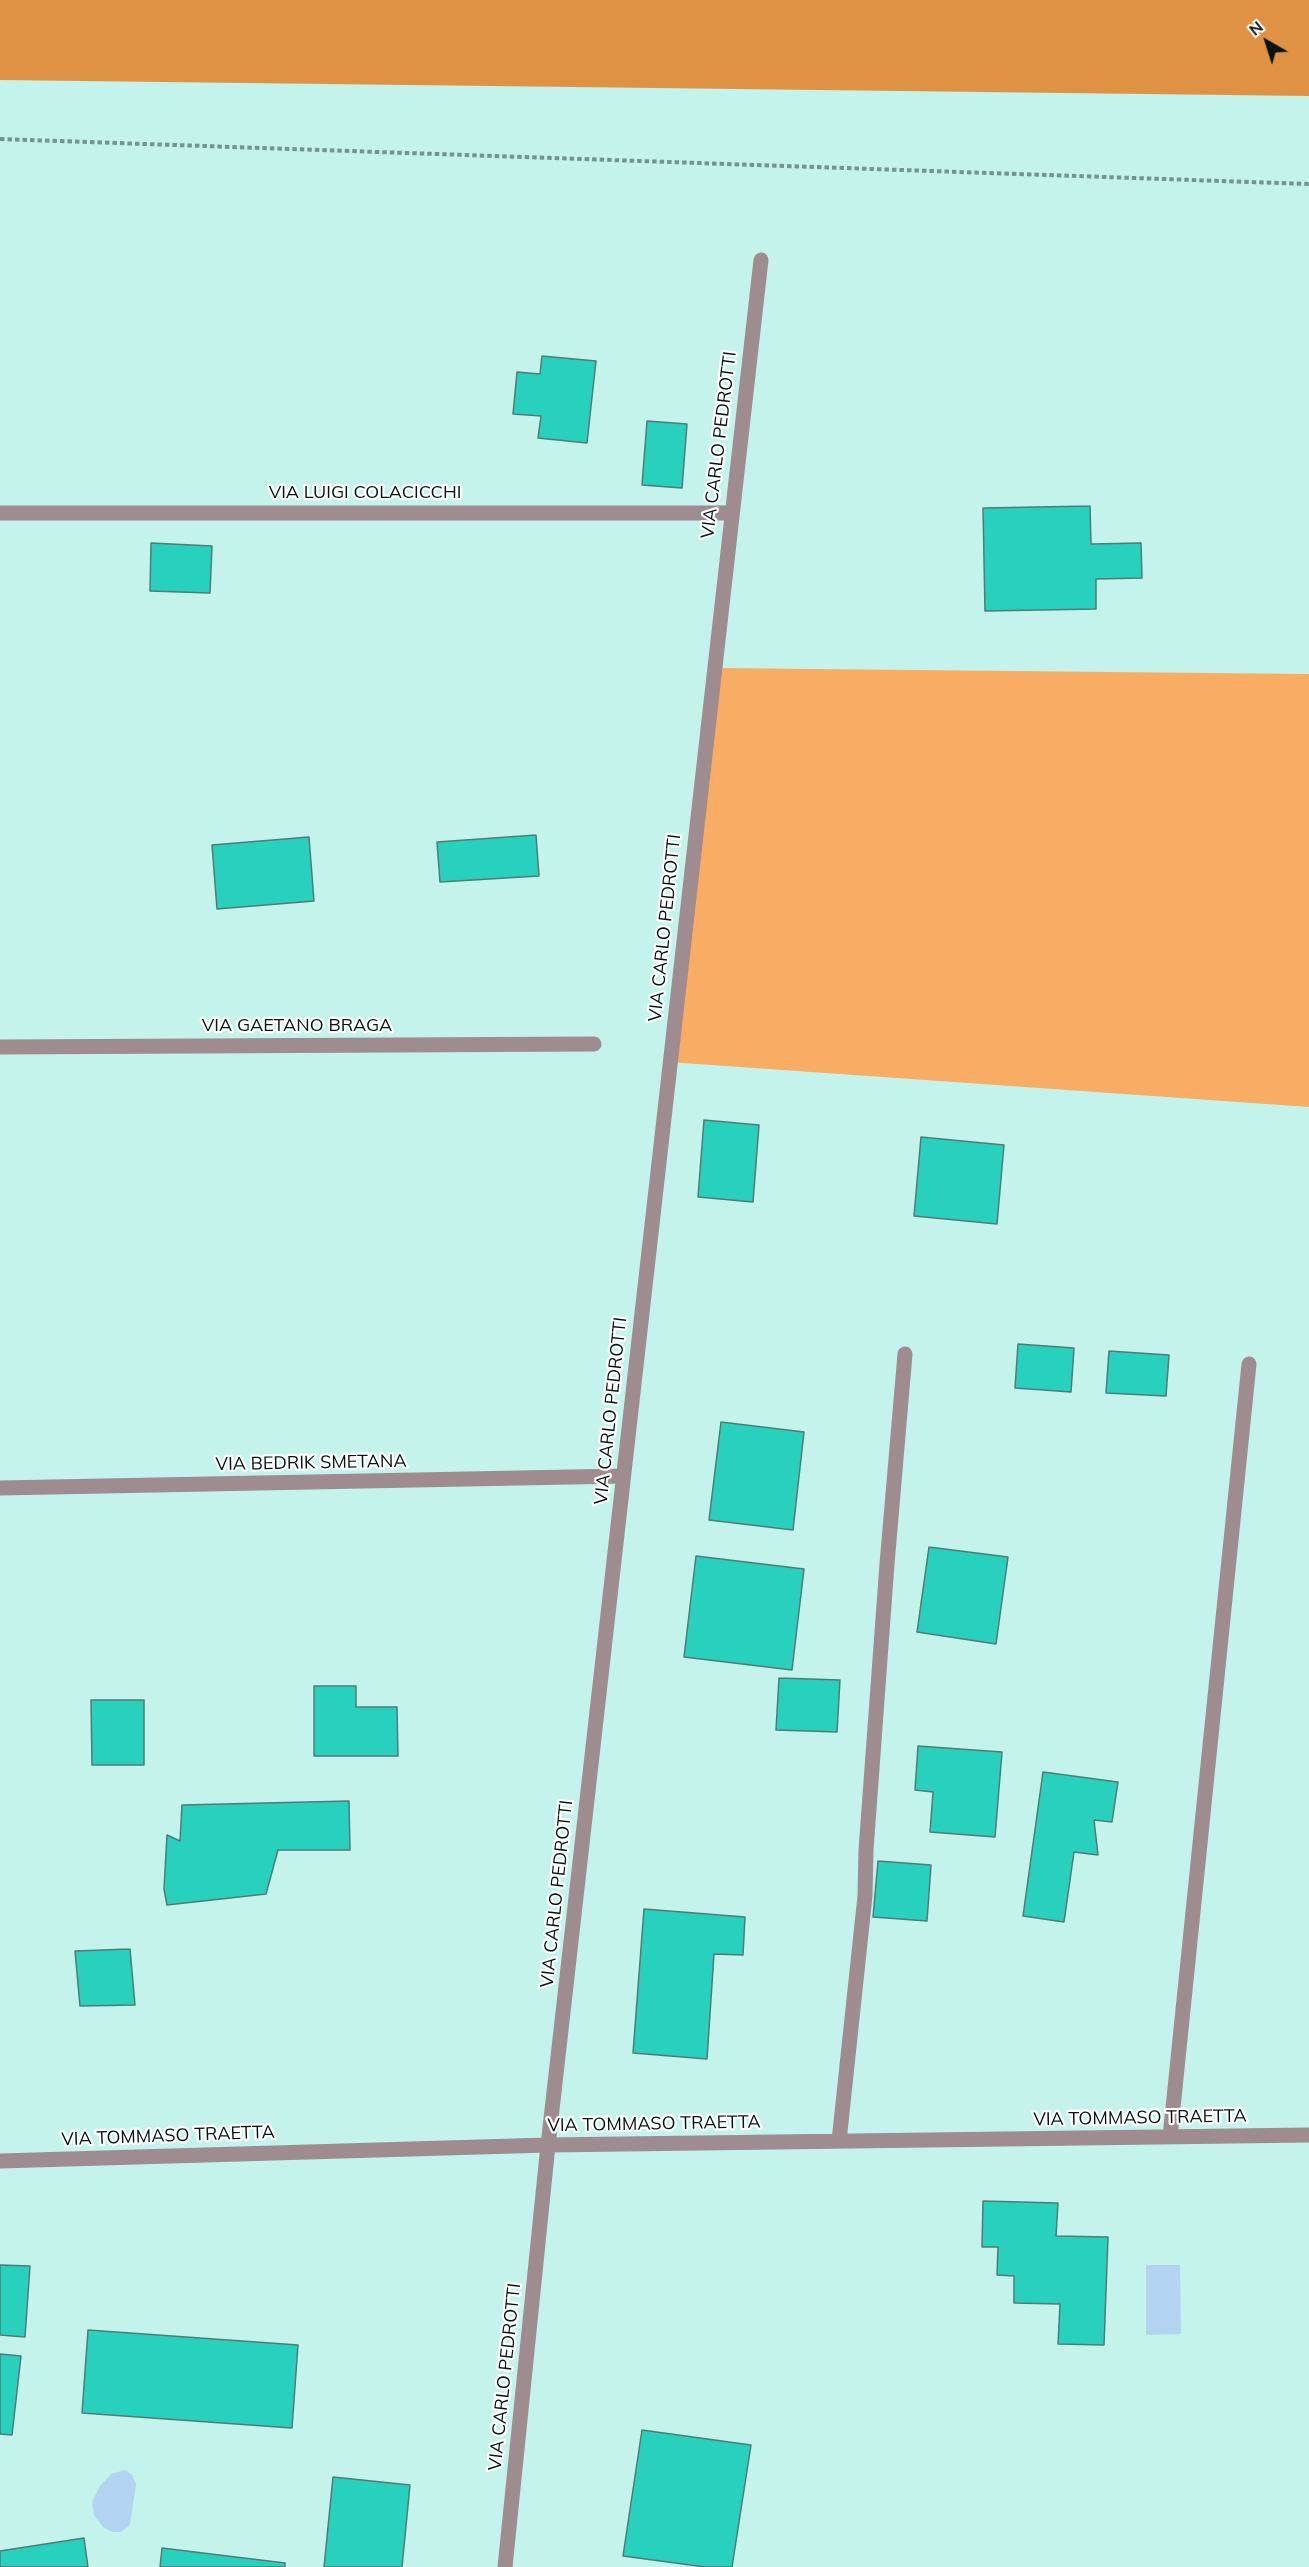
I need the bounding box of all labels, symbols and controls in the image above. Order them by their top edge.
north arrow [1237,12,1297,72]
text: N [1245,16,1267,40]
street label: VIA CARLO PEDROTTI [697,350,741,540]
street label: VIA LUIGI COLACICCHI [269,482,461,504]
street label: VIA CARLO PEDROTTI [644,833,686,1023]
street label: VIA GAETANO BRAGA [202,1015,392,1037]
street label: VIA CARLO PEDROTTI [590,1316,632,1506]
street label: VIA BEDRIK SMETANA [215,1451,407,1475]
street label: VIA CARLO PEDROTTI [536,1799,578,1989]
street label: VIA TOMMASO TRAETTA [1033,2105,1247,2131]
street label: VIA TOMMASO TRAETTA [547,2111,761,2137]
street label: VIA TOMMASO TRAETTA [61,2121,275,2151]
street label: VIA CARLO PEDROTTI [484,2282,526,2472]

